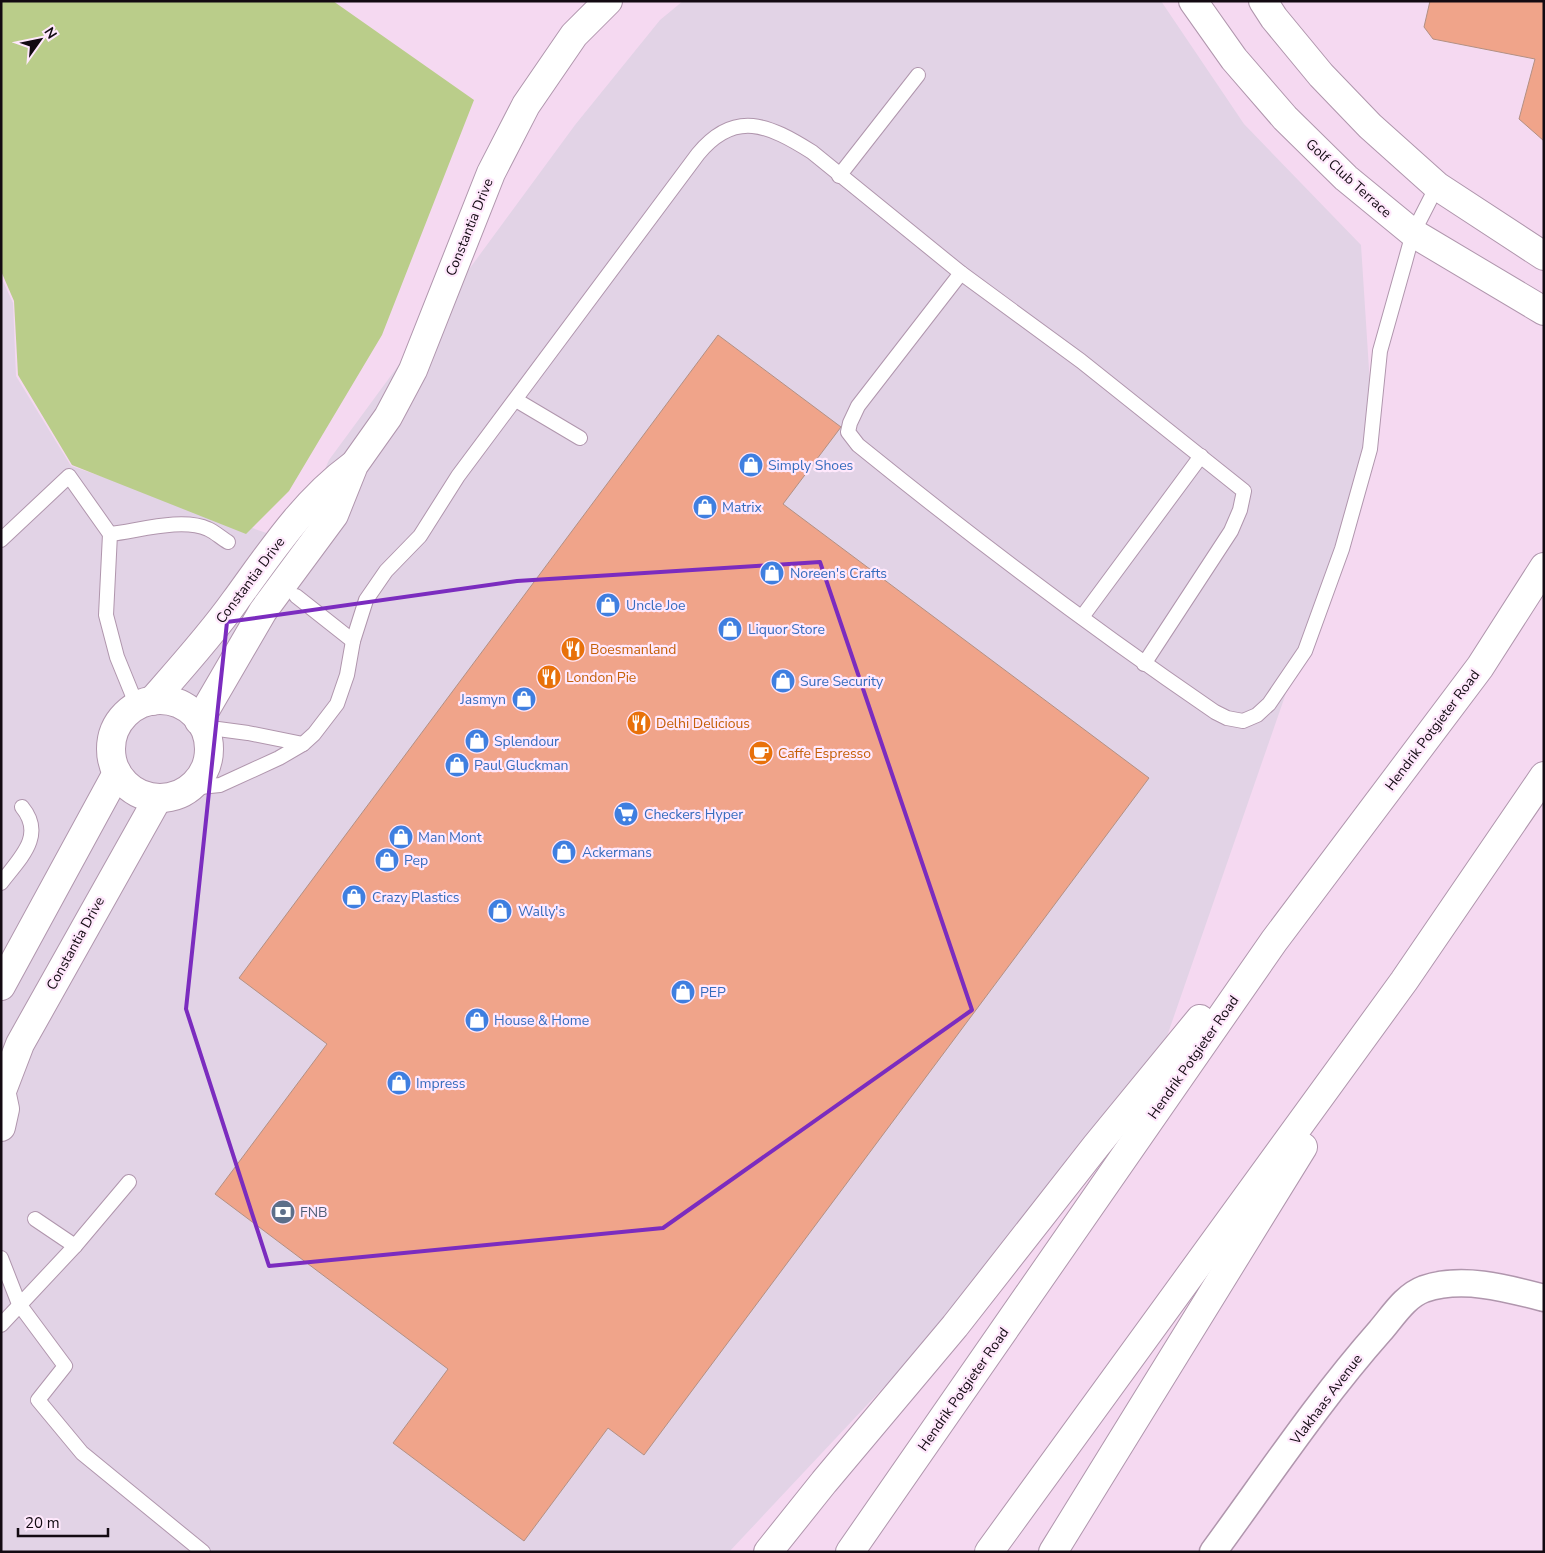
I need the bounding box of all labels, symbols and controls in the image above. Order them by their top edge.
north arrow [15,15,65,65]
text: N [40,24,61,43]
street label: Golf Club Terrace [1302,135,1396,222]
street label: Constantia Drive [441,175,498,279]
shop icon: Simply Shoes [738,452,764,478]
place label: Simply Shoes [768,456,854,475]
shop icon: Matrix [692,494,718,520]
place label: Matrix [722,498,763,517]
street label: Constantia Drive [212,533,289,628]
shop icon: Noreen's Crafts [759,560,785,586]
place label: Noreen's Crafts [790,564,887,583]
shop icon: Uncle Joe [595,592,621,618]
place label: Uncle Joe [626,596,686,615]
shop icon: Liquor Store [717,616,743,642]
place label: Liquor Store [748,620,825,639]
restaurant icon: Boesmanland [560,636,586,662]
place label: Boesmanland [590,640,676,659]
restaurant icon: London Pie [536,664,562,690]
street label: Hendrik Potgieter Road [1381,666,1484,795]
place label: London Pie [566,668,636,687]
shop icon: Sure Security [770,668,796,694]
place label: Sure Security [800,672,884,691]
shop icon: Jasmyn [511,686,537,712]
place label: Jasmyn [459,690,506,709]
restaurant icon: Delhi Delicious [626,710,652,736]
place label: Delhi Delicious [656,714,750,733]
shop icon: Splendour [464,728,490,754]
place label: Splendour [494,732,559,751]
cafe icon: Caffe Espresso [748,740,774,766]
place label: Caffe Espresso [778,744,871,763]
shop icon: Paul Gluckman [444,752,470,778]
place label: Paul Gluckman [474,756,569,775]
supermarket icon: Checkers Hyper [613,801,639,827]
place label: Checkers Hyper [644,805,743,824]
shop icon: Man Mont [388,824,414,850]
place label: Man Mont [418,828,482,847]
shop icon: Ackermans [551,839,577,865]
place label: Ackermans [582,843,652,862]
shop icon: Pep [374,847,400,873]
place label: Pep [404,851,428,870]
shop icon: Crazy Plastics [341,884,367,910]
place label: Crazy Plastics [372,888,460,907]
street label: Constantia Drive [42,893,109,993]
shop icon: Wally's [487,898,513,924]
place label: Wally's [518,902,565,921]
shop icon: PEP [670,979,696,1005]
place label: PEP [700,983,726,1002]
street label: Hendrik Potgieter Road [1144,992,1243,1123]
shop icon: House & Home [464,1007,490,1033]
place label: House & Home [494,1011,589,1030]
shop icon: Impress [386,1070,412,1096]
place label: Impress [416,1074,466,1093]
bank icon: FNB [270,1199,296,1225]
place label: FNB [300,1203,328,1222]
street label: Hendrik Potgieter Road [914,1324,1013,1455]
street label: Vlakhaas Avenue [1285,1350,1367,1449]
scale bar [18,1506,108,1538]
text: 20 m [25,1513,60,1533]

